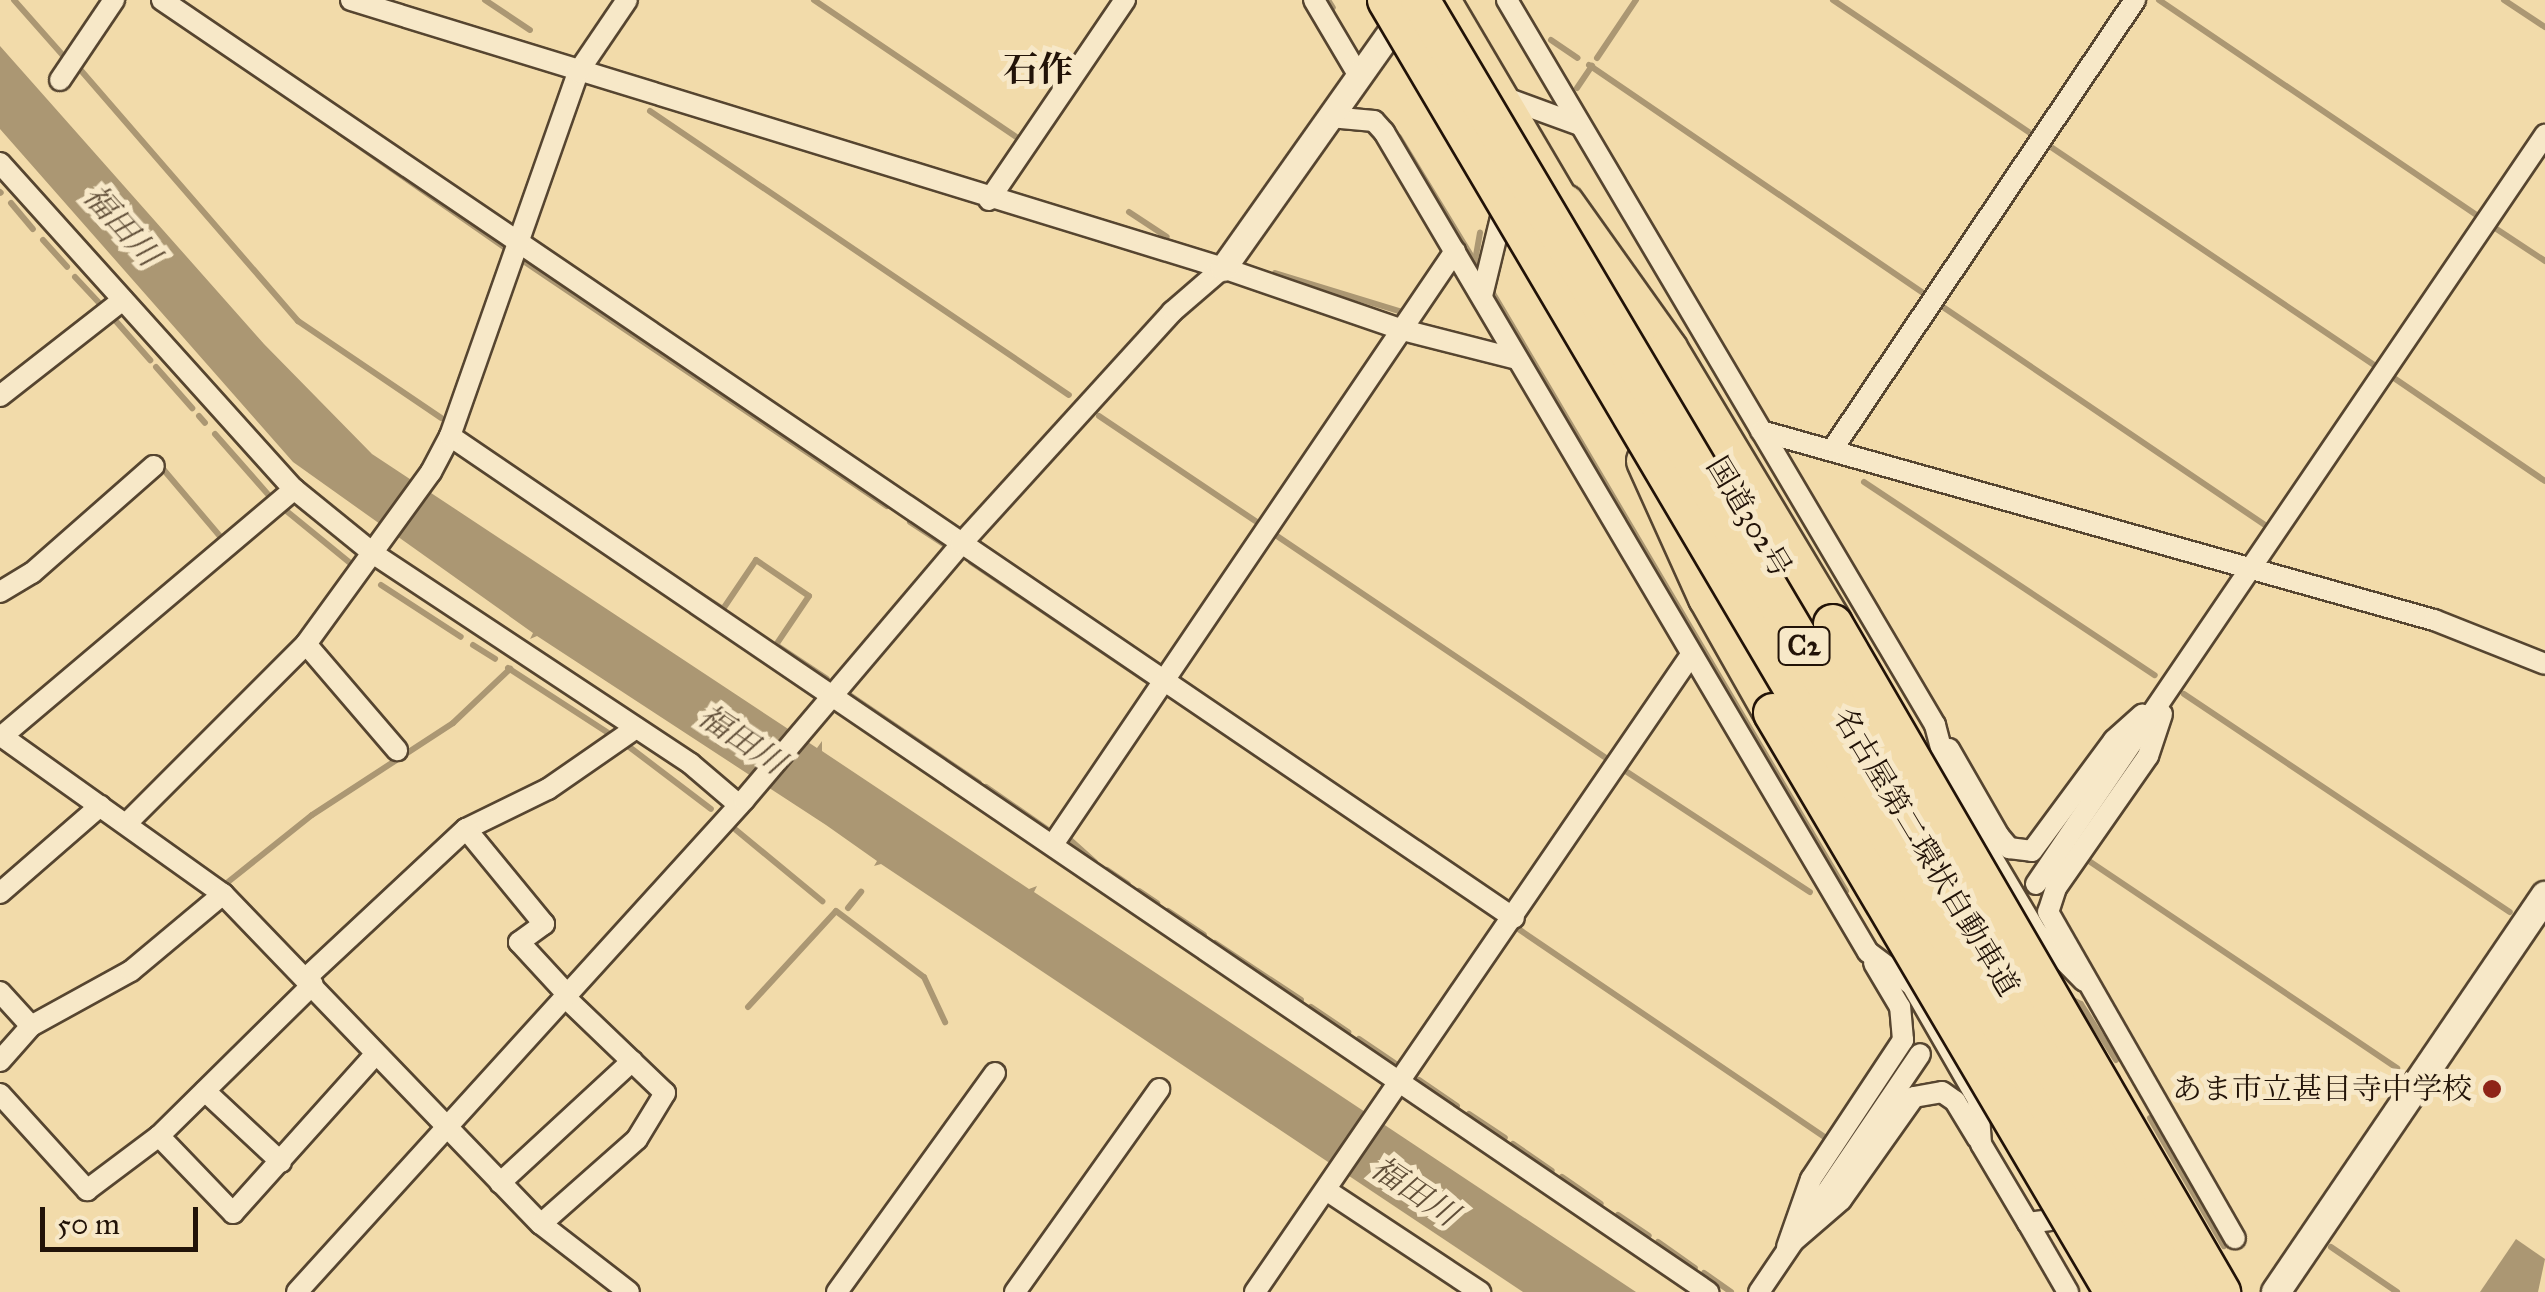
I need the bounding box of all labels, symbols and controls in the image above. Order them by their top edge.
district label: 石作 [1003,49,1073,91]
water label: 福田川 [75,177,167,275]
street label: 国道302号 [1699,450,1799,584]
road number: C2 [1776,623,1832,669]
water label: 福田川 [690,697,792,783]
street label: 名古屋第二環状自動車道 [1826,701,2026,1003]
place label: あま市立甚目寺中学校 [2172,1071,2472,1107]
marker: あま市立甚目寺中学校 [2481,1078,2503,1100]
water label: 福田川 [1363,1149,1465,1235]
scale bar [45,1187,202,1249]
text: 50 m [57,1206,120,1242]

